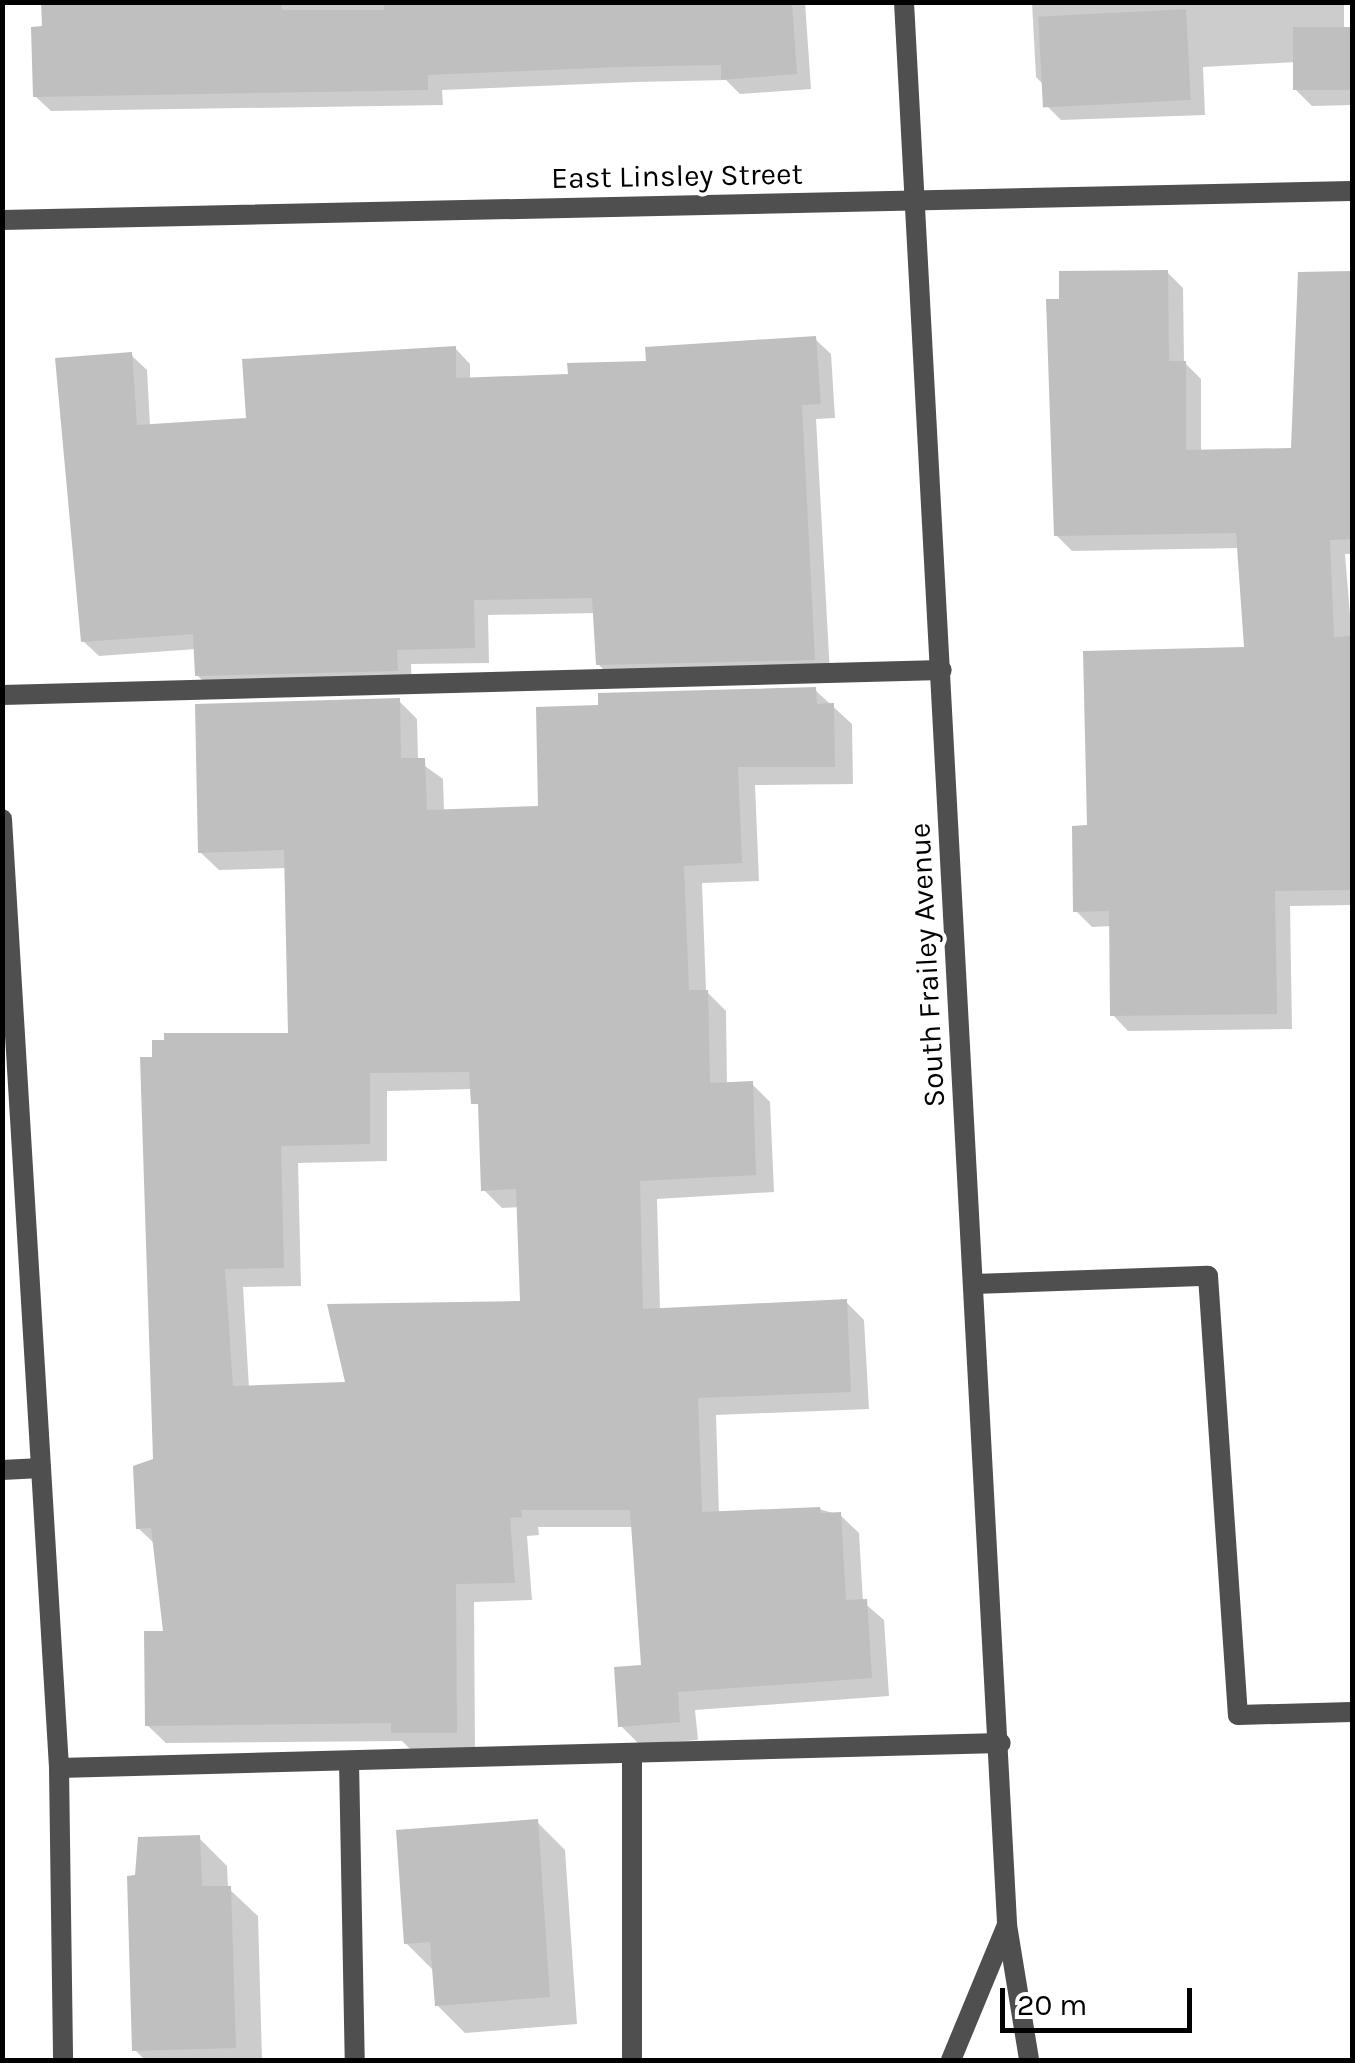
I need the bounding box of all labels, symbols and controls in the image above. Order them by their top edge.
street label: East Linsley Street [551,156,803,196]
street label: South Frailey Avenue [902,822,952,1108]
scale bar [1005,1968,1198,2030]
text: 20 m [1017,1987,1087,2023]

